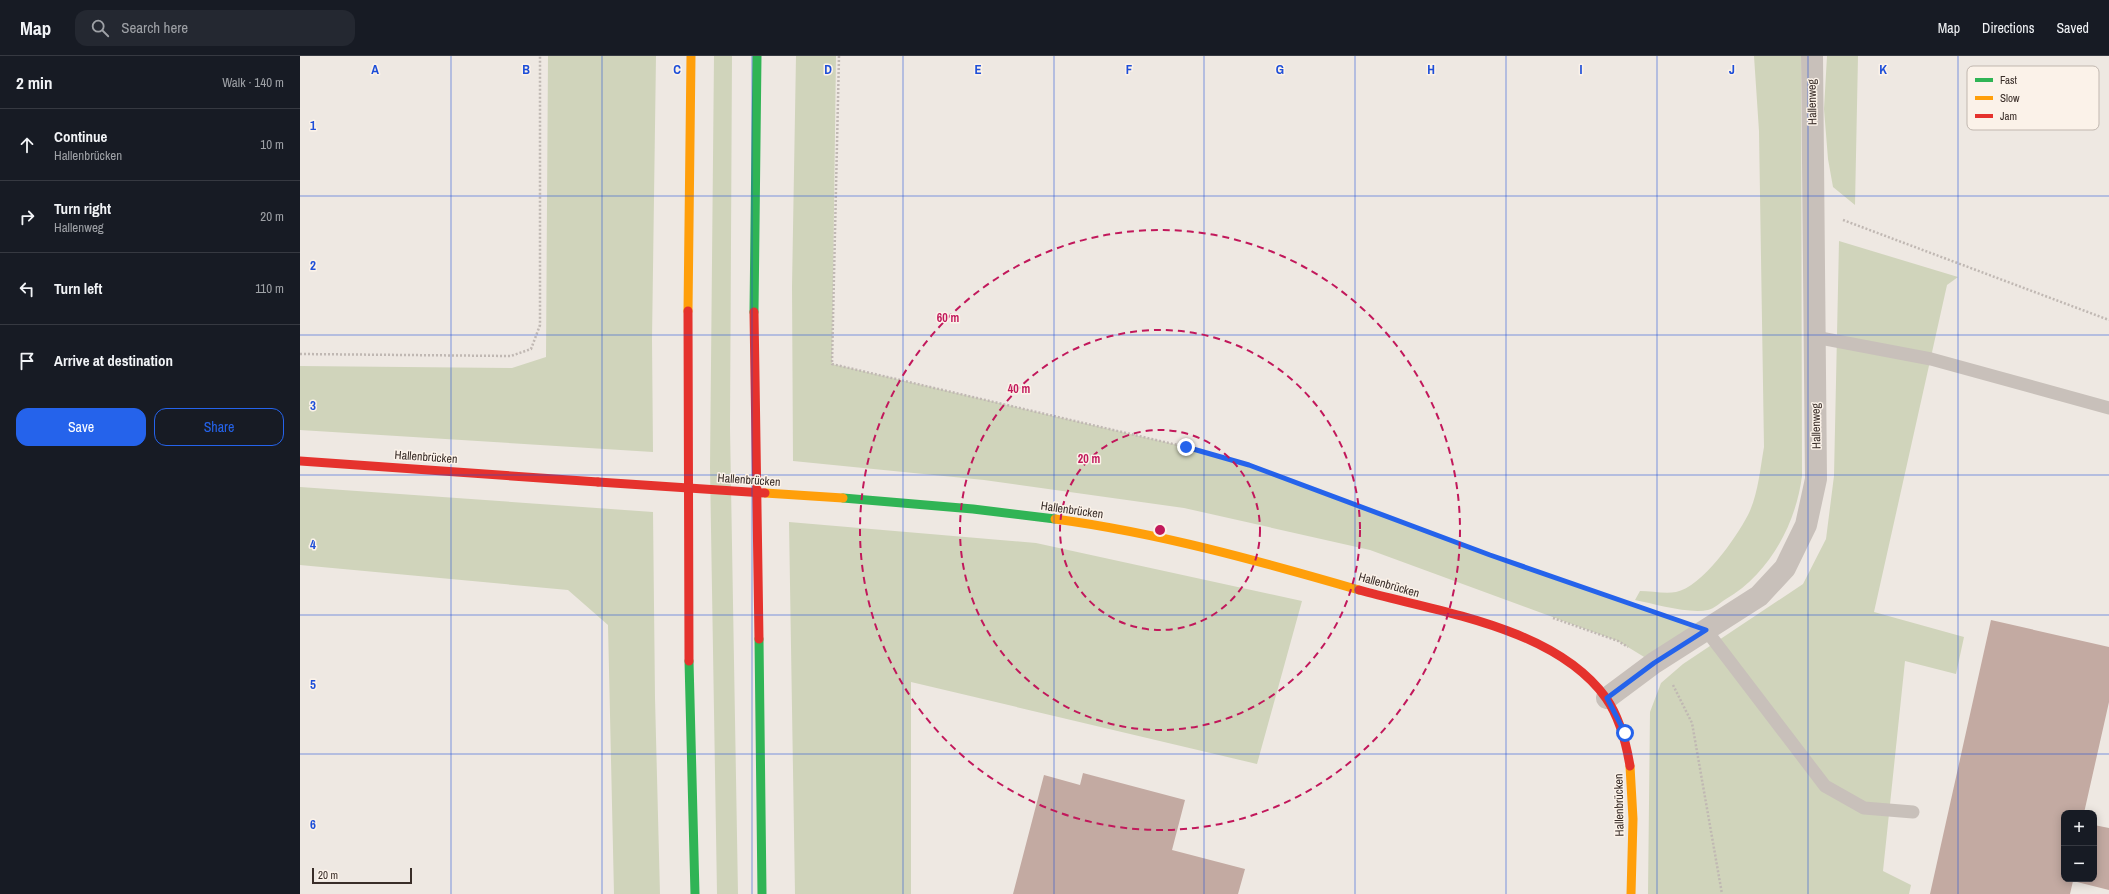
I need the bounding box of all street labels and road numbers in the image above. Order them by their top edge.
street label: Hallenweg [1804,78,1820,125]
street label: Hallenweg [1808,402,1824,449]
street label: Hallenbrücken [394,447,458,467]
street label: Hallenbrücken [717,470,781,490]
street label: Hallenbrücken [1040,498,1104,522]
street label: Hallenbrücken [1357,569,1421,601]
street label: Hallenbrücken [1610,773,1628,837]

